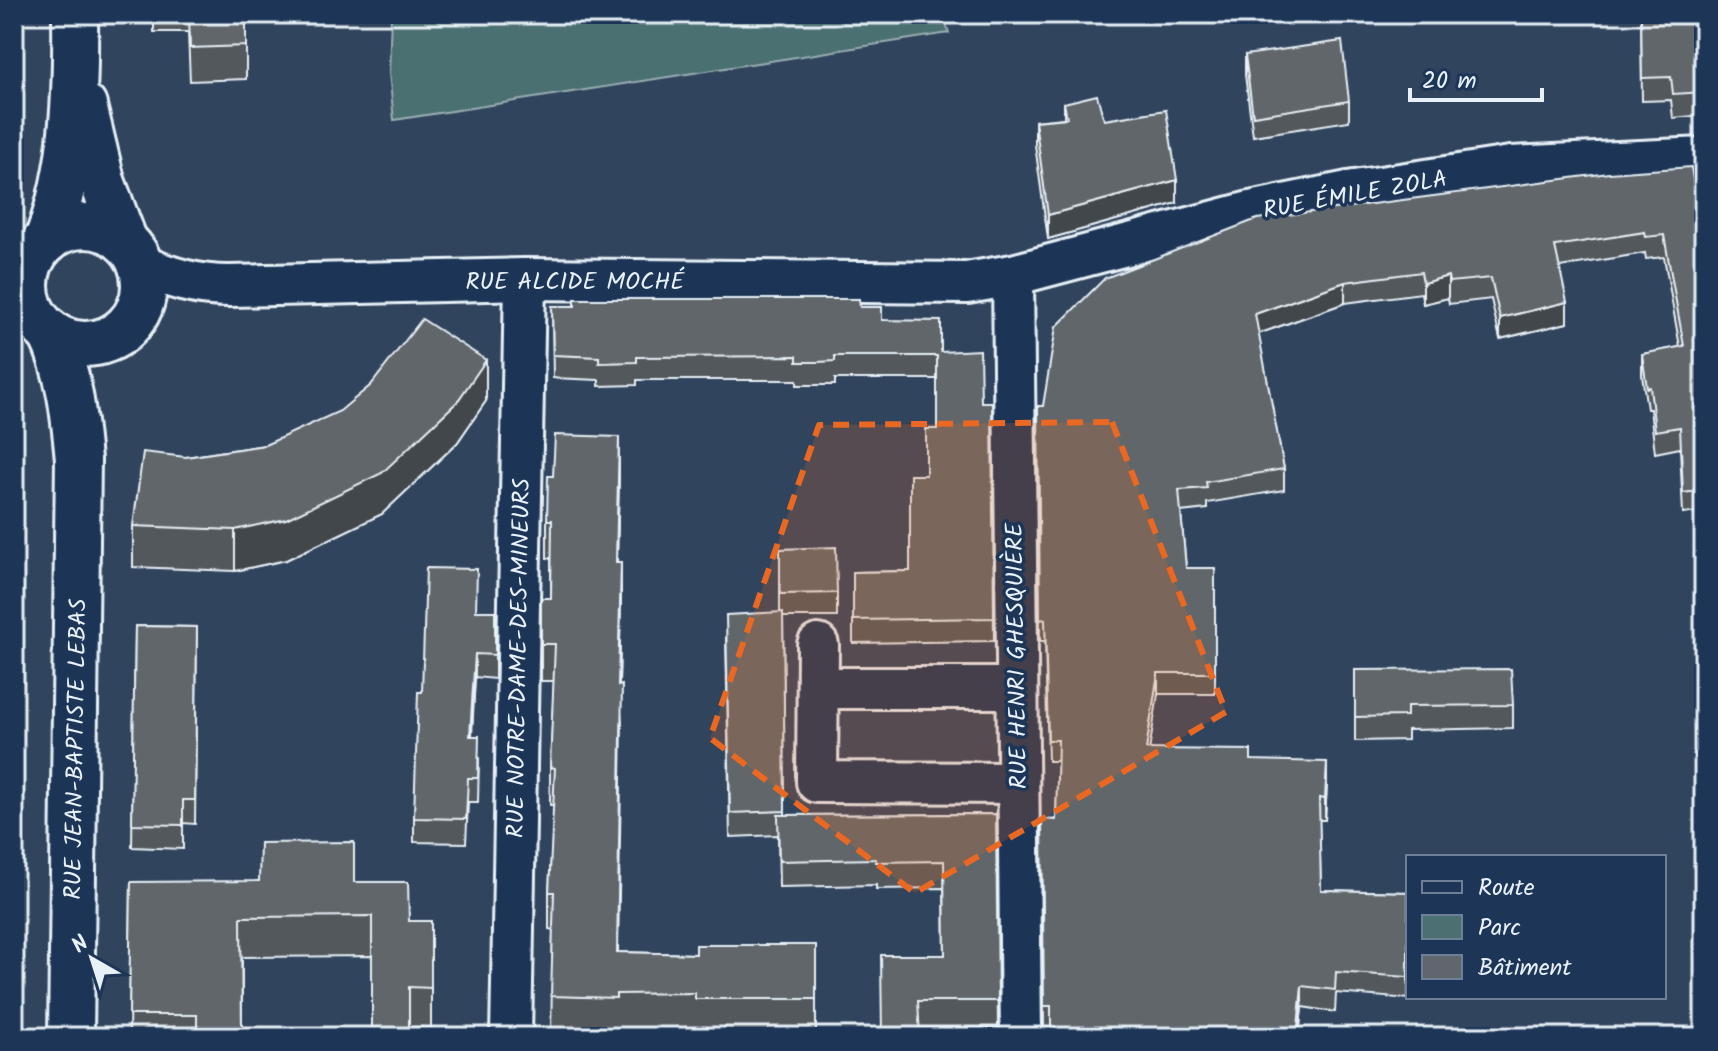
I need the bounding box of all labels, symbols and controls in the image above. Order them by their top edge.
scale bar [1410,52,1542,102]
text: 20 m [1422,62,1477,101]
street label: RUE ÉMILE ZOLA [1260,160,1450,231]
street label: RUE ALCIDE MOCHÉ [466,263,685,302]
street label: RUE NOTRE-DAME-DES-MINEURS [497,477,542,838]
street label: RUE HENRI GHESQUIÈRE [996,522,1039,789]
street label: RUE JEAN-BAPTISTE LEBAS [54,598,99,900]
legend [1406,855,1666,999]
text: Route [1478,869,1535,908]
text: Parc [1478,909,1521,948]
north arrow [52,919,132,999]
text: N [65,927,97,963]
text: Bâtiment [1478,949,1572,988]

